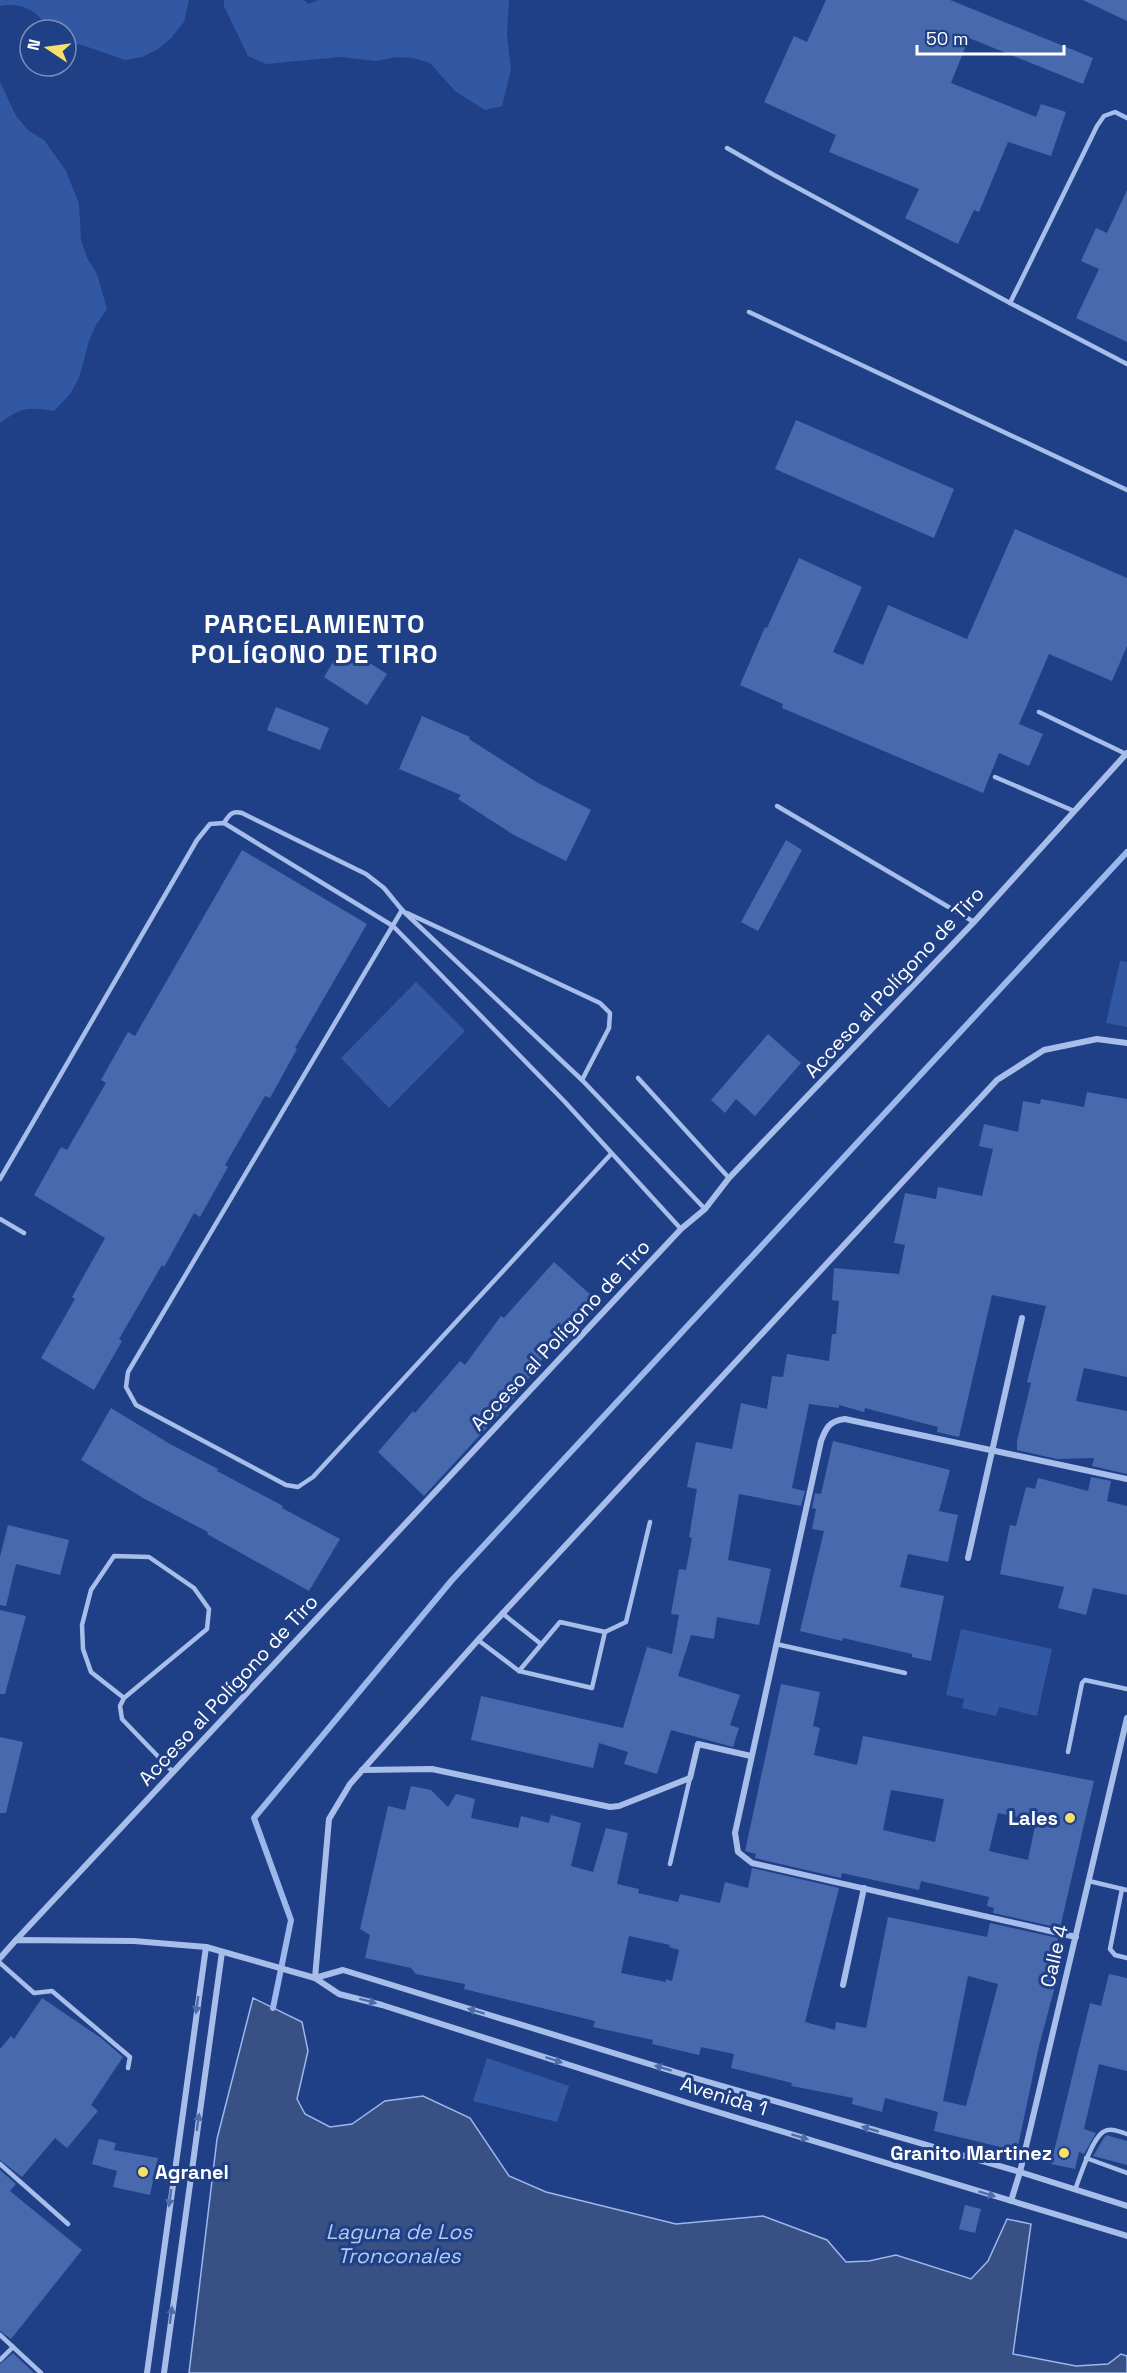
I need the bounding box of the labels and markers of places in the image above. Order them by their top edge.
place label: Lales [1008,1805,1058,1831]
marker: Lales [1063,1811,1077,1825]
place label: Granito Martinez [890,2140,1052,2166]
marker: Granito Martinez [1057,2146,1071,2160]
place label: Agranel [155,2159,229,2185]
marker: Agranel [136,2165,150,2179]

